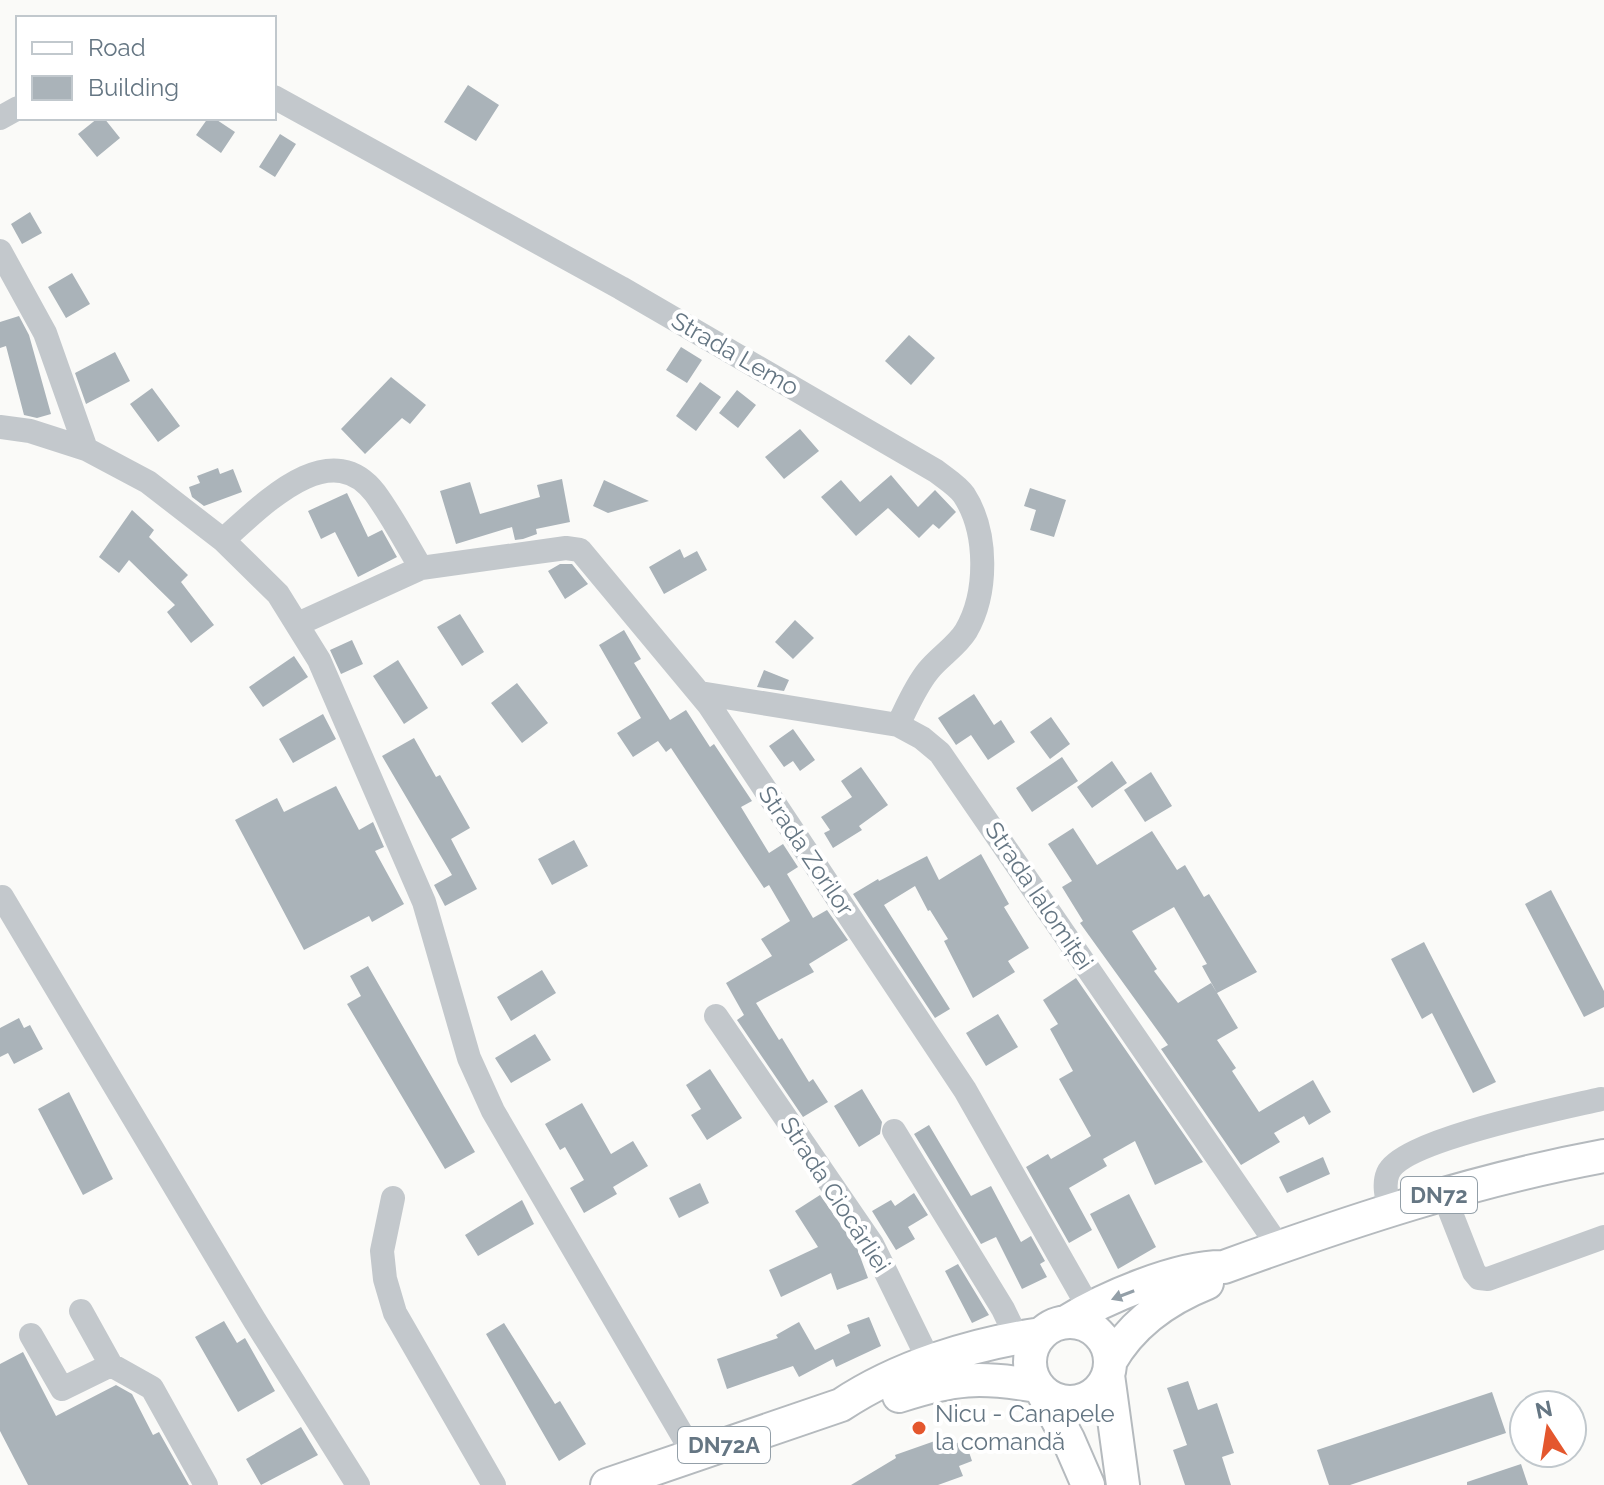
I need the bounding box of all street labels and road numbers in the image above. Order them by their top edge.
street label: Strada Lemo [666,305,804,402]
street label: Strada Zorilor [752,780,861,921]
street label: Strada Ialomiței [979,816,1100,975]
street label: Strada Ciocârliei [774,1111,897,1278]
road number: DN72 [1401,1177,1477,1213]
road number: DN72A [678,1427,770,1463]

